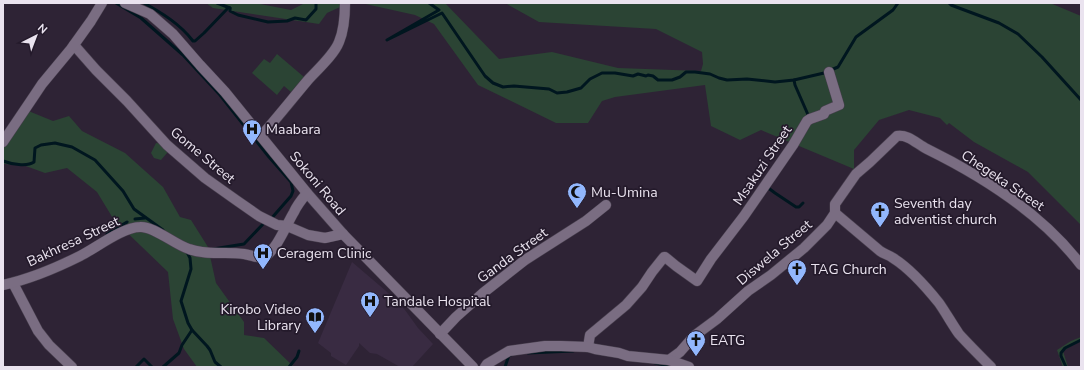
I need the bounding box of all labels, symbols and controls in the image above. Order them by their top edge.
north arrow [16,16,56,56]
text: N [34,21,50,37]
hospital icon: Maabara [241,118,263,146]
place label: Maabara [266,120,321,139]
street label: Msakuzi Street [729,122,796,209]
street label: Gome Street [166,123,239,188]
street label: Chegeka Street [957,146,1048,215]
street label: Sokoni Road [285,147,350,219]
mosque icon: Mu-Umina [566,181,588,209]
place label: Mu-Umina [591,183,658,202]
place label: Seventh day adventist church [894,194,997,229]
church icon: Seventh day adventist church [869,200,891,228]
street label: Bakhresa Street [24,212,123,271]
street label: Diswela Street [733,215,816,289]
street label: Ganda Street [473,223,551,287]
hospital icon: Ceragem Clinic [252,242,274,270]
place label: Ceragem Clinic [277,244,372,263]
church icon: TAG Church [786,258,808,286]
place label: TAG Church [811,260,887,279]
hospital icon: Tandale Hospital [359,290,381,318]
place label: Tandale Hospital [384,292,491,311]
place label: Kirobo Video Library [220,300,302,335]
library icon: Kirobo Video Library [304,306,326,334]
church icon: EATG [685,329,707,357]
place label: EATG [710,331,745,350]

